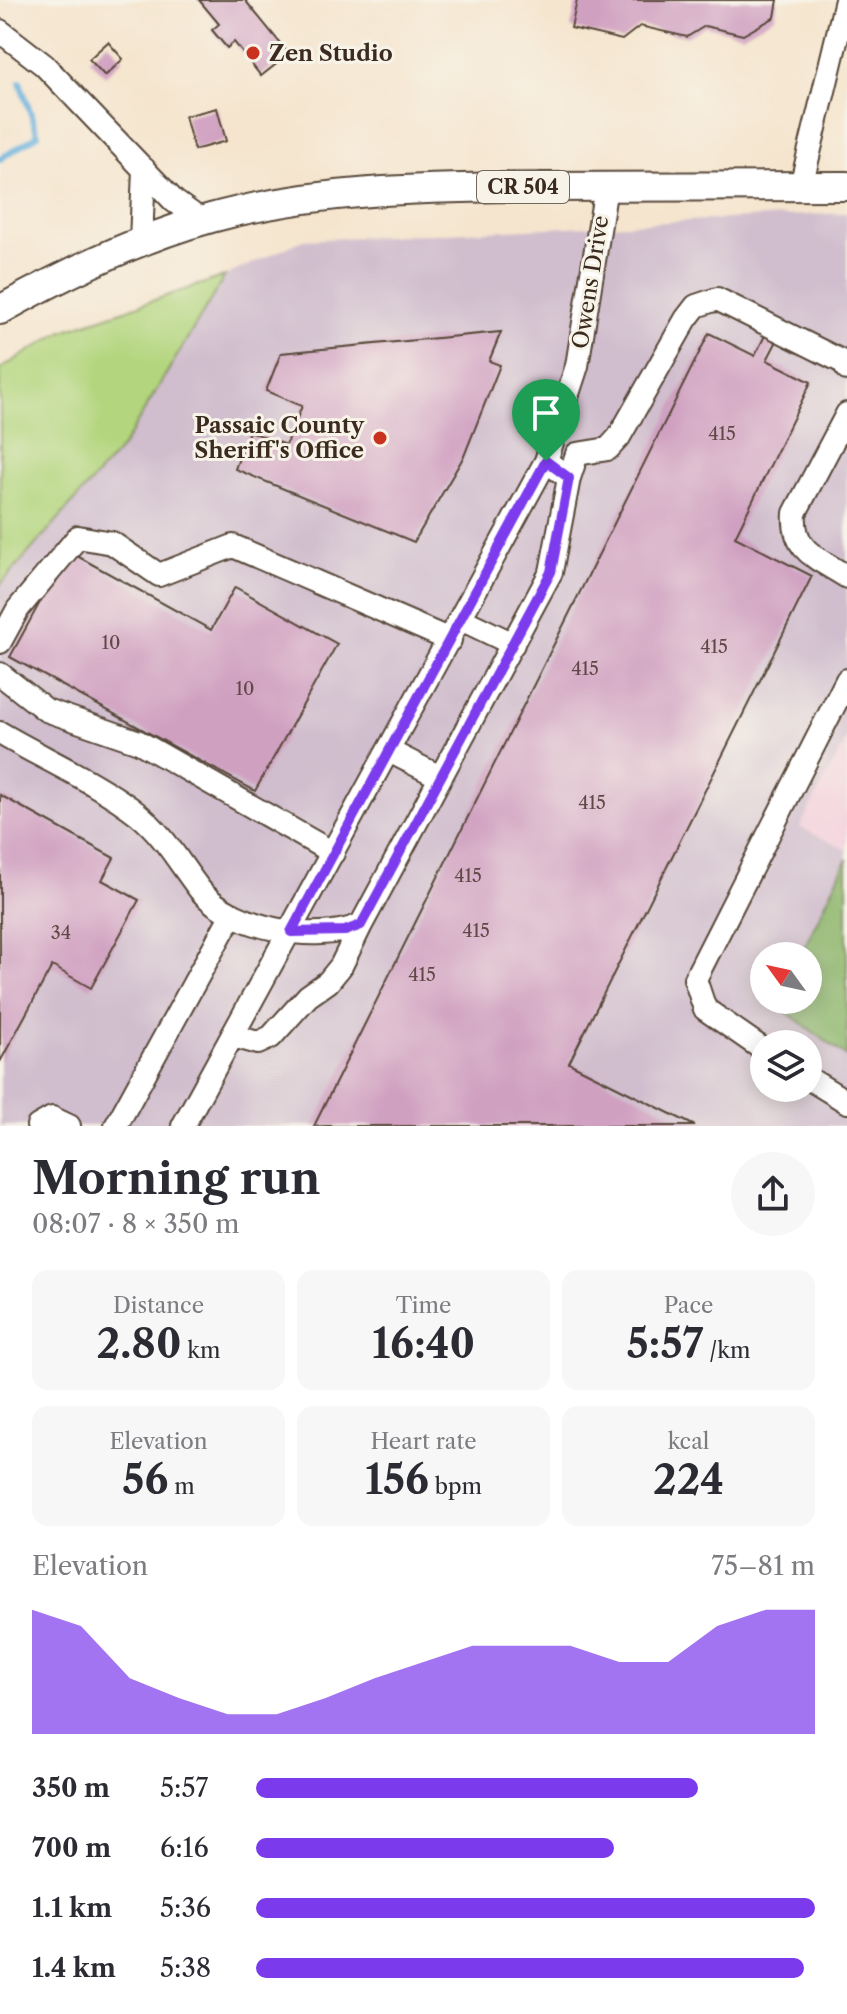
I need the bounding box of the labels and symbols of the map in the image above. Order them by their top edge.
place label: Zen Studio [269,40,393,67]
marker: Zen Studio [244,44,262,62]
road number: CR 504 [477,171,569,203]
street label: Owens Drive [567,213,614,351]
pin [512,379,580,461]
place label: Passaic County Sheriff's Office [194,412,364,464]
house number: 415 [708,423,736,445]
marker: Passaic County Sheriff's Office [371,429,389,447]
house number: 10 [102,632,120,654]
house number: 415 [700,636,728,658]
house number: 415 [571,658,599,680]
house number: 10 [236,678,254,700]
house number: 415 [578,792,606,814]
house number: 415 [454,865,482,887]
house number: 415 [462,920,490,942]
house number: 34 [51,922,71,944]
north arrow [750,942,822,1014]
house number: 415 [408,964,436,986]

